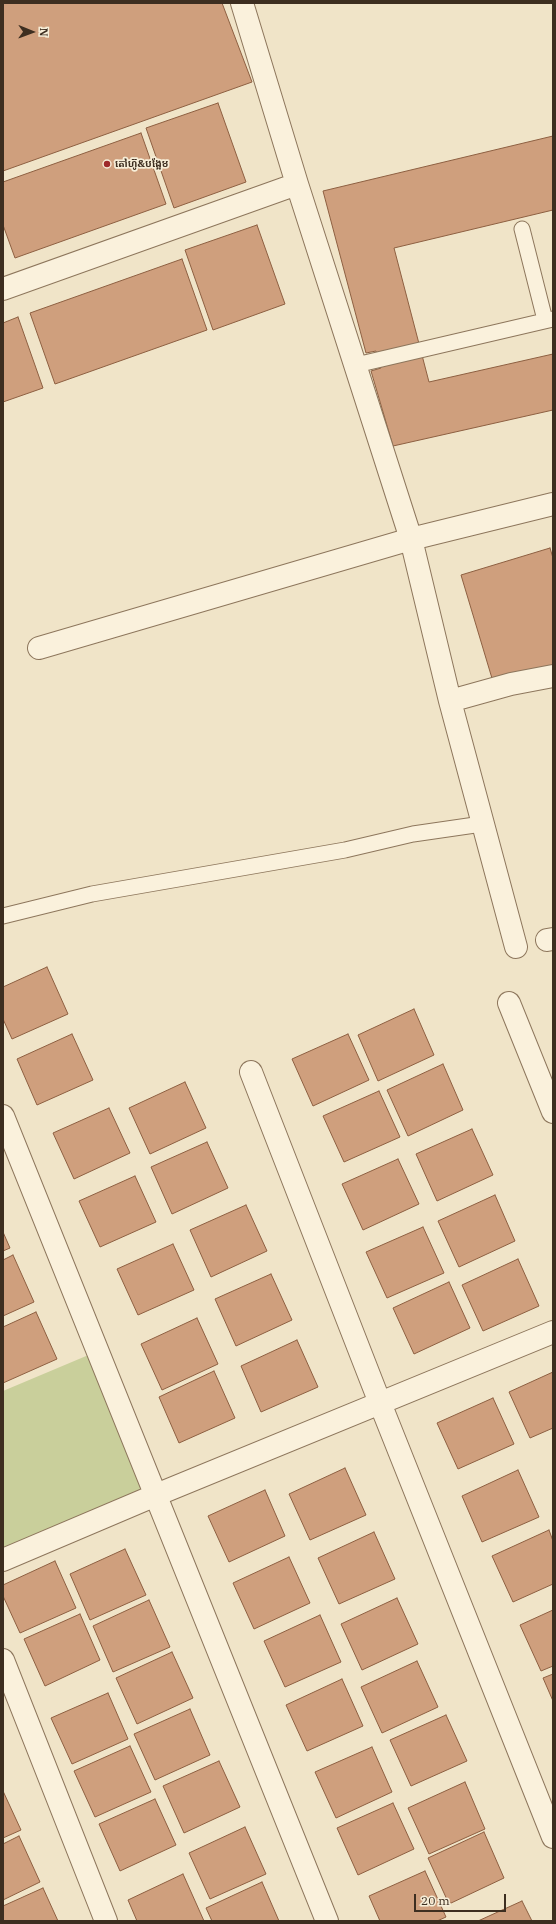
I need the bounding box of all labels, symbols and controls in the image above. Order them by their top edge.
north arrow [12,12,52,52]
text: N [37,28,51,37]
place label: តៅហ៊ូ&បង្អែម [115,158,169,170]
marker: តៅហ៊ូ&បង្អែម [102,159,112,169]
scale bar [416,1886,508,1912]
text: 20 m [421,1893,450,1908]

